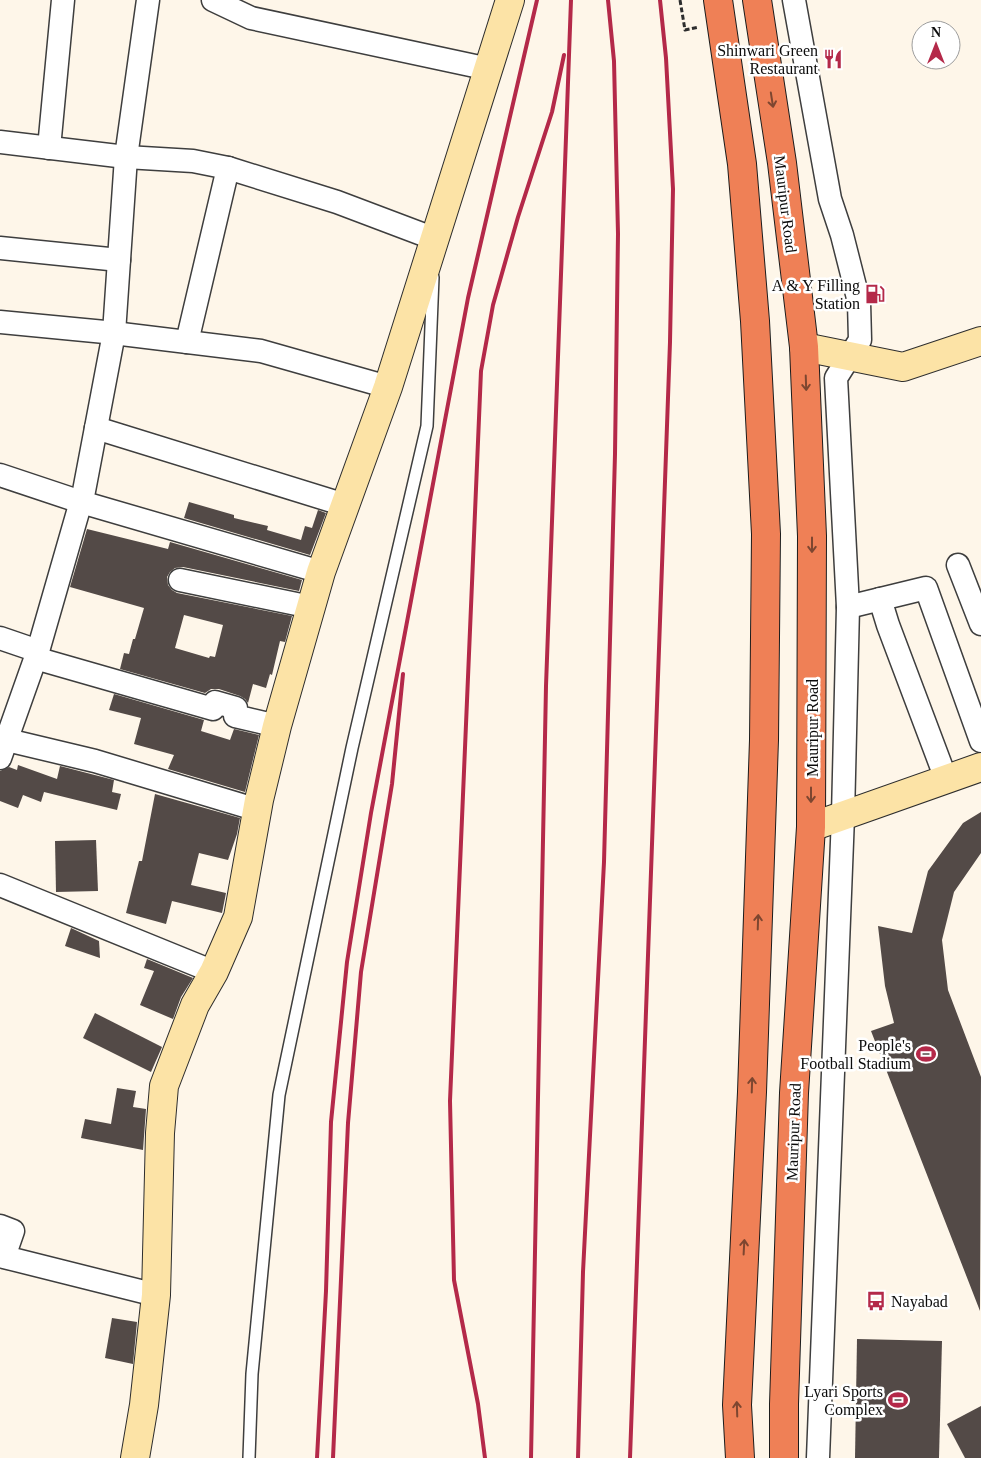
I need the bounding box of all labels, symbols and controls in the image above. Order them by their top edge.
north arrow [911,20,961,70]
text: N [931,25,941,40]
place label: Shinwari Green Restaurant [717,42,819,77]
restaurant icon: Shinwari Green Restaurant [822,48,844,70]
one-way arrow [767,92,777,108]
street label: Mauripur Road [770,154,800,254]
place label: A & Y Filling Station [772,277,860,312]
fuel station icon: A & Y Filling Station [864,283,886,305]
one-way arrow [801,375,810,391]
one-way arrow [807,537,817,553]
street label: Mauripur Road [804,679,822,777]
one-way arrow [806,787,816,803]
one-way arrow [753,915,762,931]
place label: People's Football Stadium [800,1037,912,1072]
sports icon: People's Football Stadium [915,1043,937,1065]
one-way arrow [748,1077,757,1093]
street label: Mauripur Road [783,1083,805,1181]
one-way arrow [740,1239,749,1255]
bus stop icon: Nayabad [865,1290,887,1312]
place label: Nayabad [891,1293,948,1311]
place label: Lyari Sports Complex [804,1383,883,1419]
sports icon: Lyari Sports Complex [887,1389,909,1411]
one-way arrow [732,1402,742,1418]

